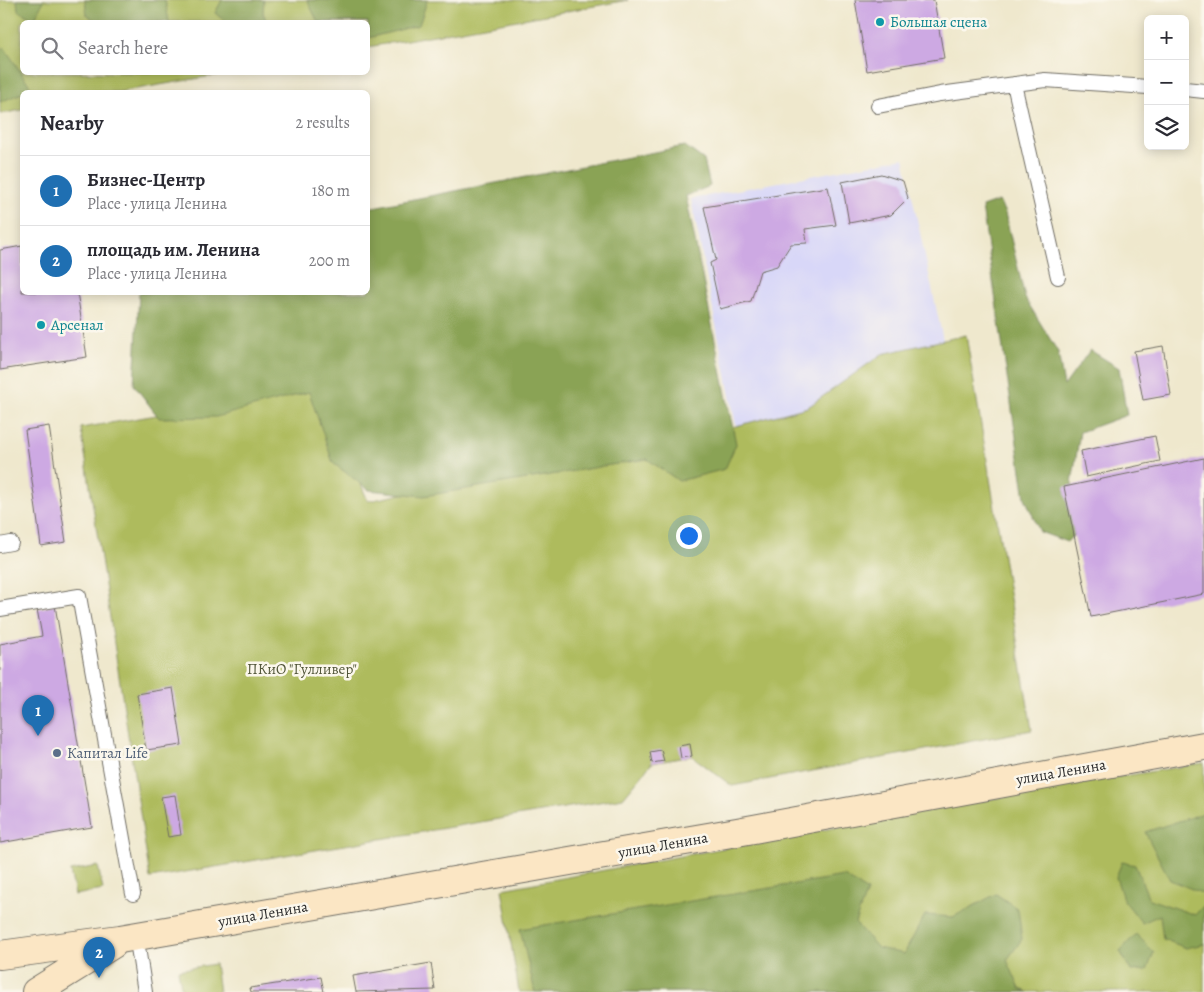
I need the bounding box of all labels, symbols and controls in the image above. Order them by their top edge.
place label: Большая сцена [890,12,987,32]
map controls [1144,15,1189,150]
button: + [1144,15,1189,60]
marker: Большая сцена [874,16,886,28]
search box [20,20,370,75]
icon: search [38,34,66,62]
text: Search here [78,35,168,61]
button: − [1144,60,1189,105]
button: layers [1144,105,1189,150]
text: Nearby [40,109,103,137]
text: 2 results [295,112,350,134]
text: Бизнес-Центр [87,167,205,193]
text: 1 [53,180,59,202]
text: 180 m [312,180,350,202]
text: Place · улица Ленина [87,193,227,215]
text: площадь им. Ленина [87,237,260,263]
text: 2 [52,250,60,272]
text: 200 m [309,250,350,272]
text: Place · улица Ленина [87,263,227,285]
place label: Арсенал [50,315,104,335]
marker: Арсенал [35,319,47,331]
your location [676,523,702,549]
park label: ПКиО "Гулливер" [247,659,357,679]
pin: 1 [22,695,54,736]
place label: Капитал Life [67,743,148,763]
marker: Капитал Life [51,747,63,759]
street label: улица Ленина [1014,754,1107,790]
street label: улица Ленина [616,827,709,863]
street label: улица Ленина [216,896,309,932]
pin: 2 [83,937,115,978]

